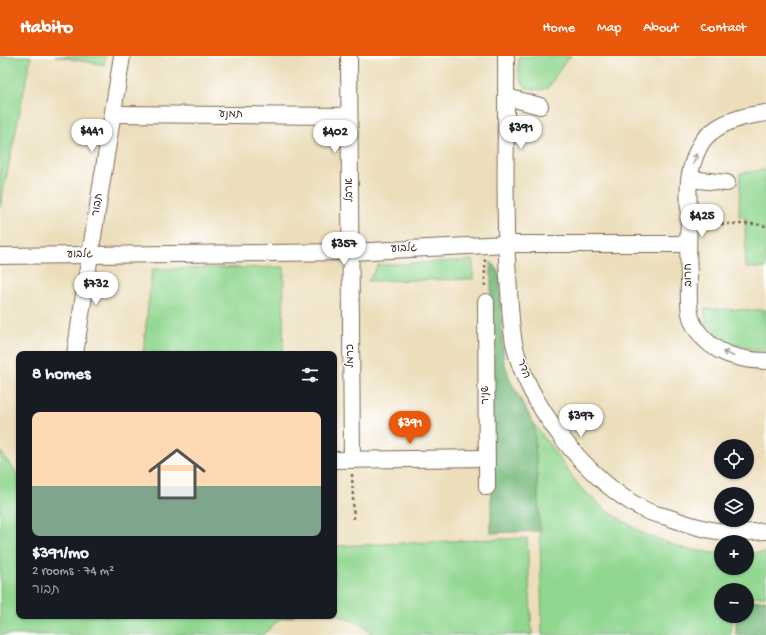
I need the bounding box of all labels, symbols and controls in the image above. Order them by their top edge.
text: Habito [20,17,73,40]
text: Home [543,20,575,37]
text: Map [597,20,621,37]
text: About [643,20,679,37]
text: Contact [701,20,746,37]
street label: תמנע [219,109,243,121]
pin: $391 [497,116,545,150]
pin: $441 [68,119,116,153]
pin: $402 [311,120,359,154]
text: $391 [509,121,533,136]
text: $441 [80,124,104,139]
text: $402 [322,125,348,140]
one-way arrow [692,152,699,165]
street label: ארבל [342,178,356,202]
street label: תבור [90,192,106,218]
pin: $425 [678,204,726,238]
text: $425 [689,209,715,224]
pin: $357 [320,232,368,266]
text: $357 [331,237,357,252]
street label: גלבוע [390,240,418,256]
street label: גלבוע [67,247,93,261]
street label: חרוב [683,263,695,287]
pin: $732 [72,272,120,306]
text: $732 [83,277,109,292]
street label: כרמל [343,344,357,368]
one-way arrow [722,350,734,358]
street label: הדר [514,358,532,380]
icon: filters [299,364,321,386]
text: 8 homes [32,365,90,385]
street label: שניר [480,385,492,405]
pin: $397 [557,404,605,438]
text: $397 [568,409,594,424]
pin: $391 [386,411,434,445]
text: $391 [398,416,422,431]
icon: home [141,438,213,510]
map controls [714,439,754,623]
button: locate [714,439,754,479]
button: layers [714,487,754,527]
button: + [714,535,754,575]
text: $391/mo [32,544,89,564]
text: 2 rooms · 74 m² [32,564,114,579]
text: תבור [32,583,60,598]
button: − [714,583,754,623]

